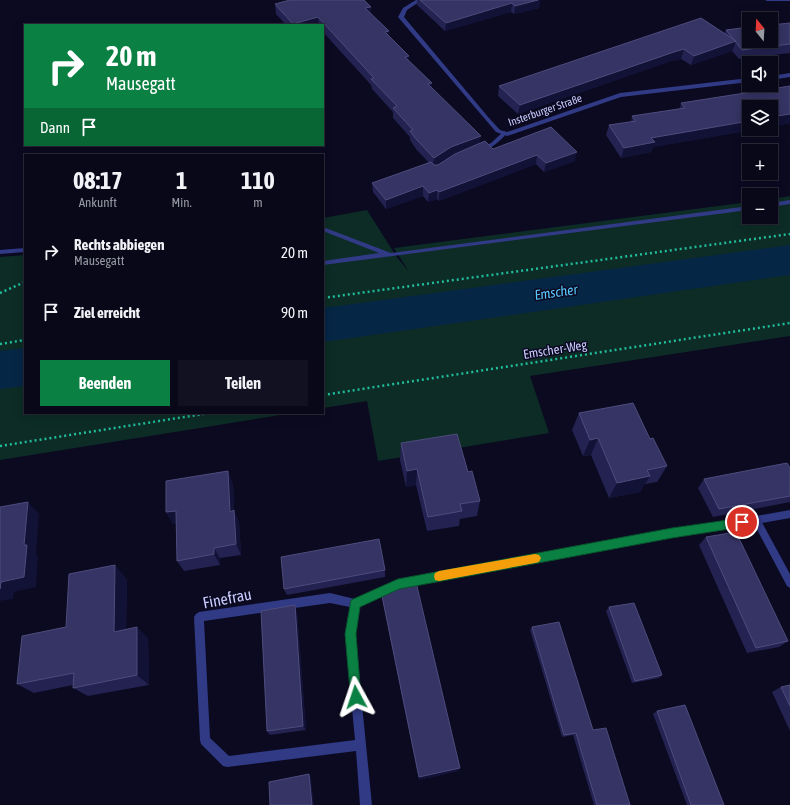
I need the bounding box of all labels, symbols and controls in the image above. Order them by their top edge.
north arrow [742,12,778,48]
map controls [742,12,778,224]
icon: right [40,40,92,92]
text: 20 m [106,40,156,72]
button: sound [742,56,778,92]
text: Mausegatt [106,73,176,94]
street label: Insterburger Straße [507,92,583,128]
button: layers [742,100,778,136]
icon: arrive [78,116,100,138]
text: Dann [40,119,70,136]
button: + [742,144,778,180]
text: 08:17 [73,167,123,194]
text: 1 [176,167,187,194]
text: 110 [241,167,275,194]
button: − [742,188,778,224]
text: Ankunft [79,195,117,210]
text: Min. [172,195,192,210]
text: m [253,195,263,210]
text: Rechts abbiegen [74,236,164,253]
icon: right [40,241,62,263]
text: 20 m [281,244,308,261]
text: Mausegatt [74,253,124,268]
water label: Emscher [533,281,579,303]
icon: arrive [40,301,62,323]
text: Ziel erreicht [74,304,140,321]
text: 90 m [281,304,308,321]
street label: Emscher-Weg [522,337,588,362]
button: Beenden [40,360,170,406]
button: Teilen [178,360,308,406]
pin [725,505,759,539]
icon: arrive [731,511,753,533]
street label: Finefrau [201,584,253,612]
position arrow [335,676,377,718]

